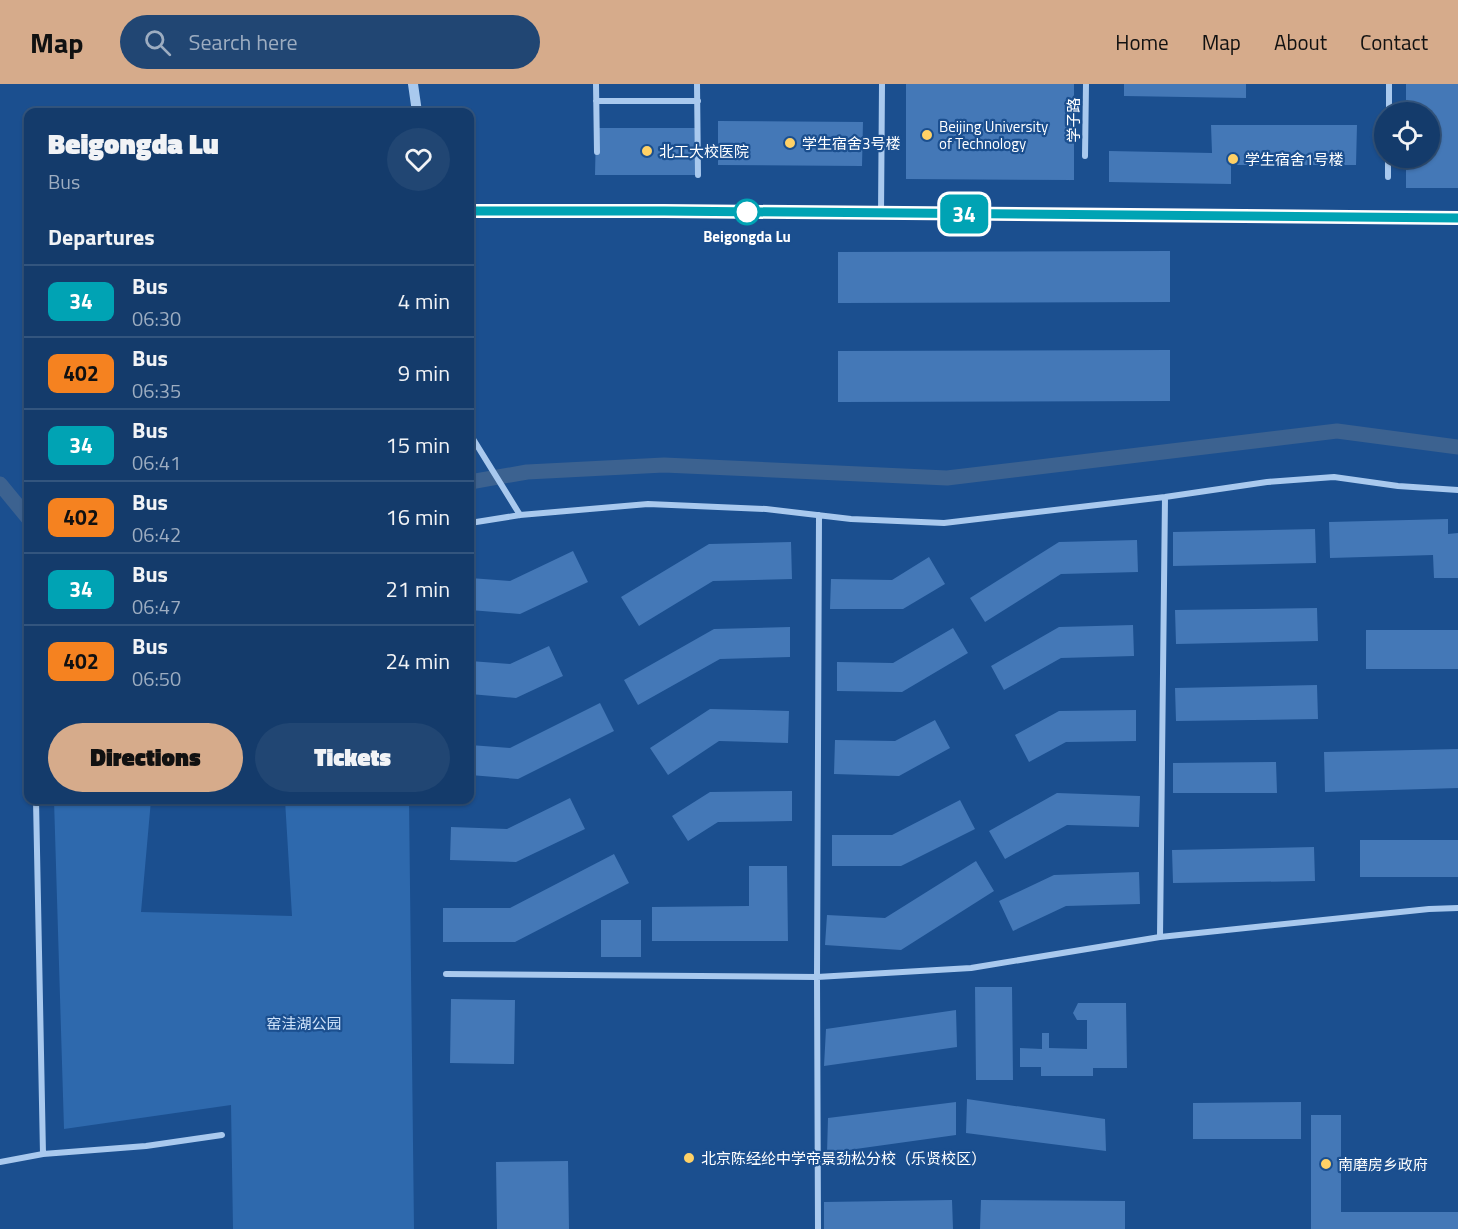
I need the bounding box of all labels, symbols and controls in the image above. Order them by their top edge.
search box [120,15,540,69]
text: Map [30,21,84,64]
text: Search here [189,25,298,59]
icon: search [141,26,174,59]
text: Home [1115,26,1169,58]
text: Map [1202,26,1241,58]
text: About [1274,26,1327,58]
text: Contact [1360,26,1428,58]
street label: 学子路 [1062,97,1085,143]
map controls [1374,102,1440,168]
button: locate [1374,102,1440,168]
place label: Beijing University of Technology [939,115,1048,155]
text: Beigongda Lu [48,122,219,165]
button: heart [387,128,450,191]
marker: Beijing University of Technology [920,128,934,142]
place label: 学生宿舍3号楼 [802,132,900,155]
marker: 学生宿舍3号楼 [783,136,797,150]
place label: 北工大校医院 [659,140,749,163]
marker: 北工大校医院 [640,144,654,158]
place label: 学生宿舍1号楼 [1245,148,1343,171]
marker: 学生宿舍1号楼 [1226,152,1240,166]
text: Bus [48,166,80,197]
line badge: 34 [937,194,991,234]
text: 34 [952,198,976,230]
marker: Beigongda Lu [734,199,760,225]
text: Departures [48,220,155,254]
place label: Beigongda Lu [703,225,791,248]
text: Bus [132,269,168,303]
text: 4 min [398,284,450,318]
text: 34 [69,285,93,317]
text: 06:30 [132,303,181,334]
text: Bus [132,341,168,375]
text: 9 min [398,356,450,390]
text: 402 [63,357,99,389]
text: 06:35 [132,375,181,406]
text: Bus [132,413,168,447]
text: 15 min [385,428,450,462]
text: 34 [69,429,93,461]
text: 06:41 [132,447,181,478]
text: Bus [132,485,168,519]
text: 16 min [385,500,450,534]
text: 402 [63,501,99,533]
text: 06:42 [132,519,181,550]
text: Bus [132,557,168,591]
text: 21 min [385,572,450,606]
text: 34 [69,573,93,605]
text: 06:47 [132,591,181,622]
text: Bus [132,629,168,663]
text: 24 min [385,644,450,678]
text: 402 [63,645,99,677]
text: 06:50 [132,663,181,694]
button: Directions [48,723,243,792]
button: Tickets [255,723,450,792]
park label: 窑洼湖公园 [266,1012,342,1035]
place label: 北京陈经纶中学帝景劲松分校（乐贤校区） [701,1147,986,1170]
marker: 北京陈经纶中学帝景劲松分校（乐贤校区） [682,1151,696,1165]
place label: 南磨房乡政府 [1338,1153,1428,1176]
marker: 南磨房乡政府 [1319,1157,1333,1171]

